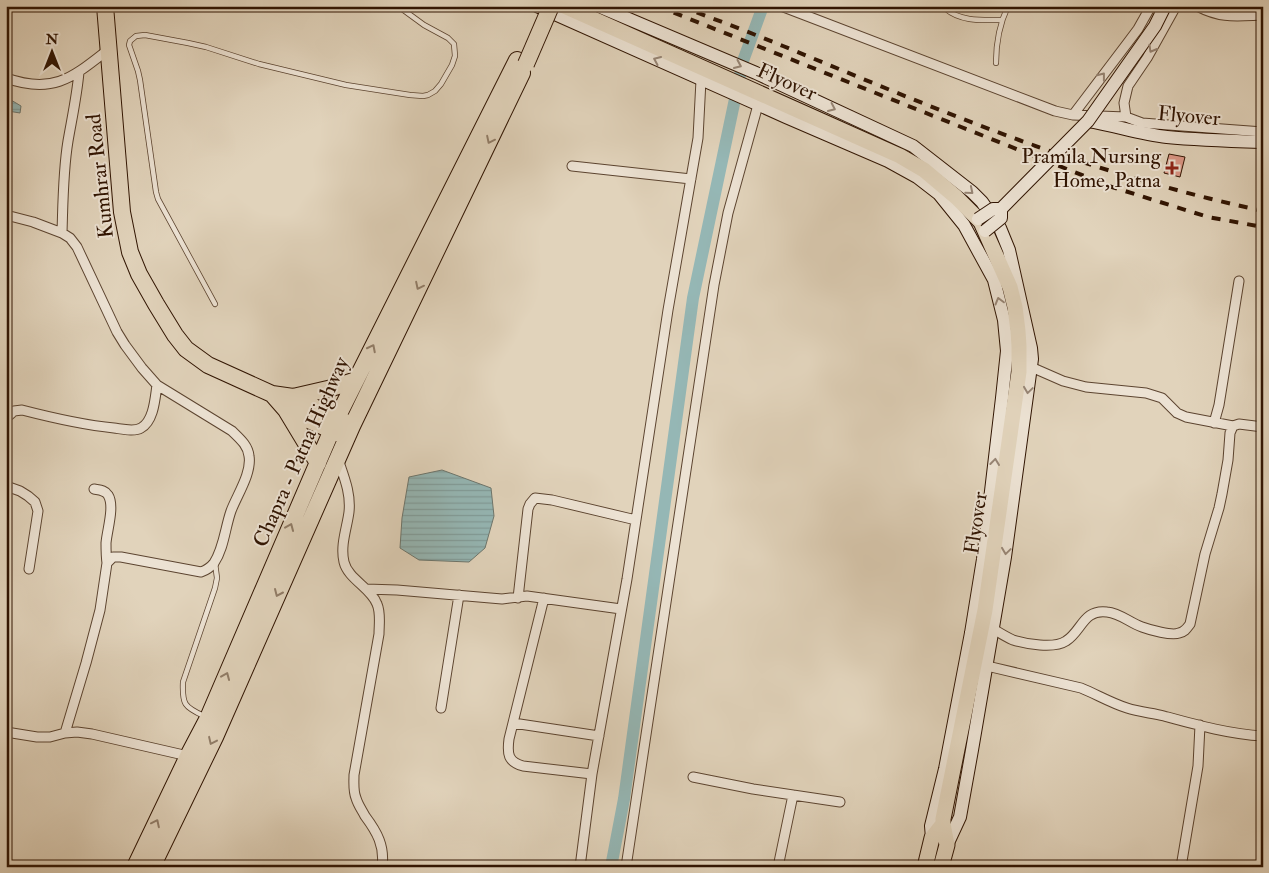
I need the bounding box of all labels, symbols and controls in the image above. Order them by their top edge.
north arrow [28,28,78,78]
text: N [45,31,59,48]
one-way arrow [1149,43,1159,52]
one-way arrow [653,55,662,66]
street label: Flyover [753,57,821,107]
one-way arrow [733,59,742,70]
one-way arrow [1097,73,1105,82]
street label: Flyover [1156,100,1222,132]
one-way arrow [827,102,836,112]
street label: Kumhrar Road [80,112,120,240]
one-way arrow [486,135,496,144]
place label: Pramila Nursing Home, Patna [1021,143,1162,194]
marker: Pramila Nursing Home, Patna [1165,161,1179,175]
one-way arrow [965,185,974,194]
one-way arrow [415,281,426,290]
one-way arrow [995,298,1005,306]
one-way arrow [366,344,376,353]
street label: Chapra - Patna Highway [247,352,355,551]
one-way arrow [1023,387,1034,395]
one-way arrow [989,458,1000,466]
street label: Flyover [958,490,994,556]
one-way arrow [284,523,295,532]
one-way arrow [1001,548,1012,556]
one-way arrow [274,588,285,597]
one-way arrow [220,672,231,681]
one-way arrow [208,736,219,745]
one-way arrow [150,819,160,828]

